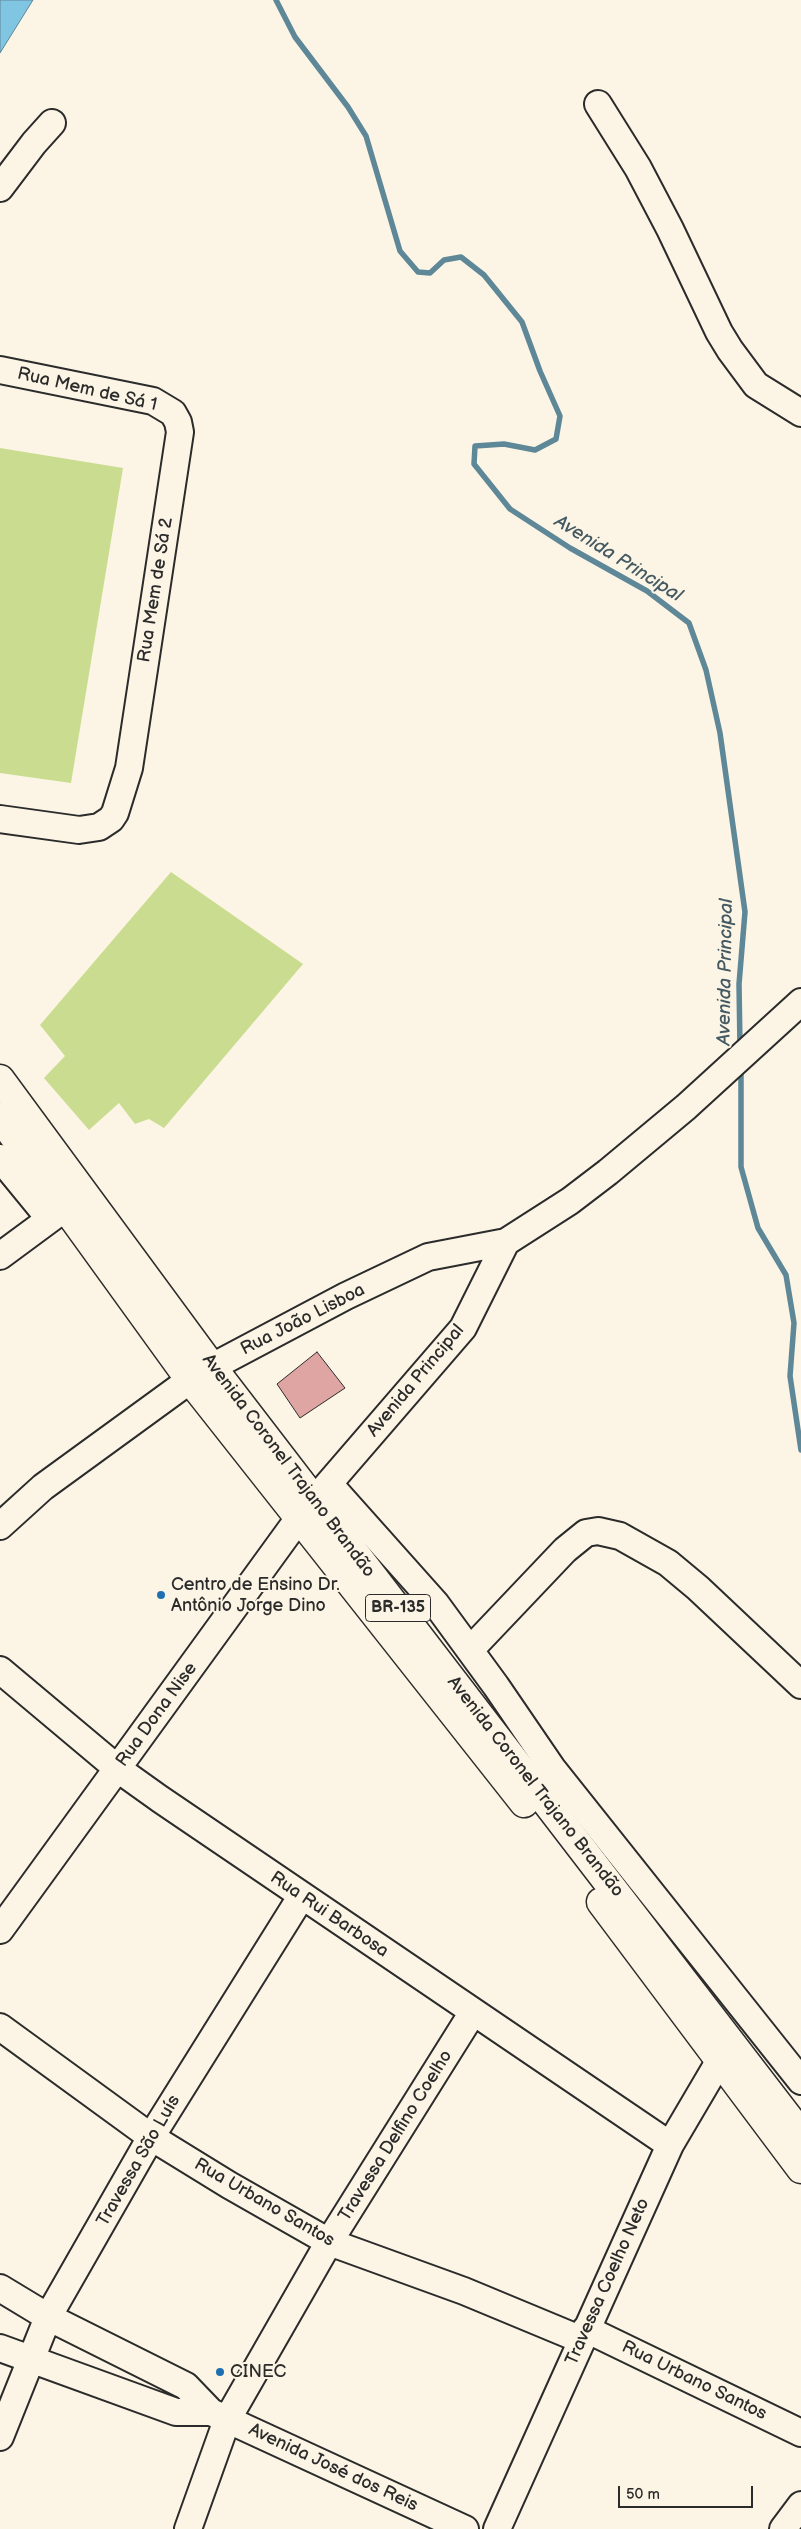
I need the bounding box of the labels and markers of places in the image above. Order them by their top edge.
place label: Centro de Ensino Dr. Antônio Jorge Dino [171,1574,340,1616]
marker: Centro de Ensino Dr. Antônio Jorge Dino [155,1589,167,1601]
place label: CINEC [230,2361,286,2383]
marker: CINEC [214,2366,226,2378]

